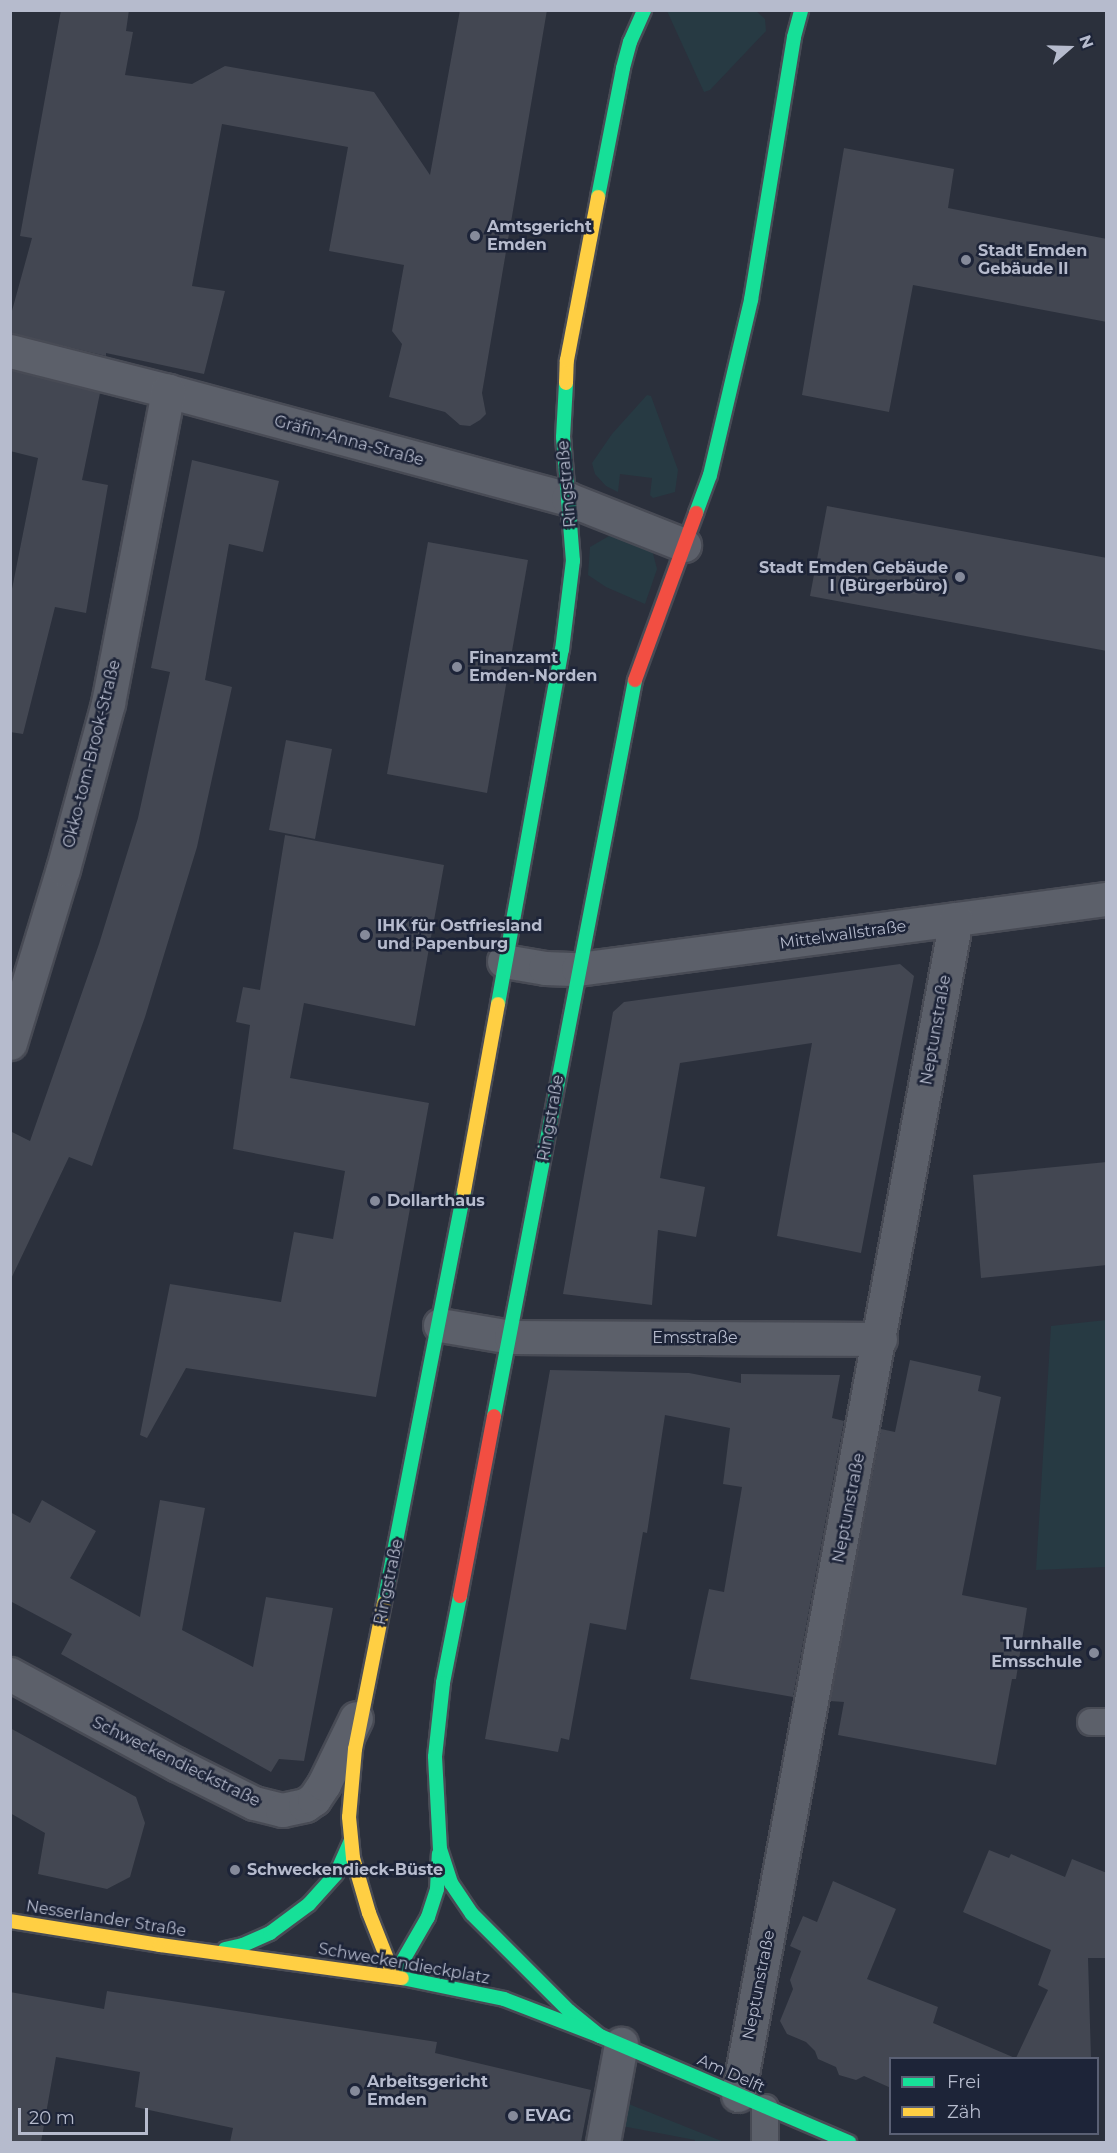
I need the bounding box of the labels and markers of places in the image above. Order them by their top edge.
place label: Amtsgericht Emden [487,217,592,255]
marker: Amtsgericht Emden [468,229,482,243]
place label: Stadt Emden Gebäude II [978,241,1087,279]
marker: Stadt Emden Gebäude II [959,253,973,267]
place label: Stadt Emden Gebäude I (Bürgerbüro) [759,558,948,596]
marker: Stadt Emden Gebäude I (Bürgerbüro) [953,570,967,584]
place label: Finanzamt Emden-Norden [469,648,597,686]
marker: Finanzamt Emden-Norden [450,660,464,674]
place label: IHK für Ostfriesland und Papenburg [377,916,542,954]
marker: IHK für Ostfriesland und Papenburg [358,928,372,942]
place label: Dollarthaus [387,1191,485,1211]
marker: Dollarthaus [368,1194,382,1208]
place label: Turnhalle Emsschule [991,1634,1082,1672]
marker: Turnhalle Emsschule [1087,1646,1101,1660]
place label: Schweckendieck-Büste [247,1860,443,1880]
marker: Schweckendieck-Büste [228,1863,242,1877]
place label: Arbeitsgericht Emden [367,2072,488,2110]
marker: Arbeitsgericht Emden [348,2084,362,2098]
place label: EVAG [525,2106,571,2126]
marker: EVAG [506,2109,520,2123]

